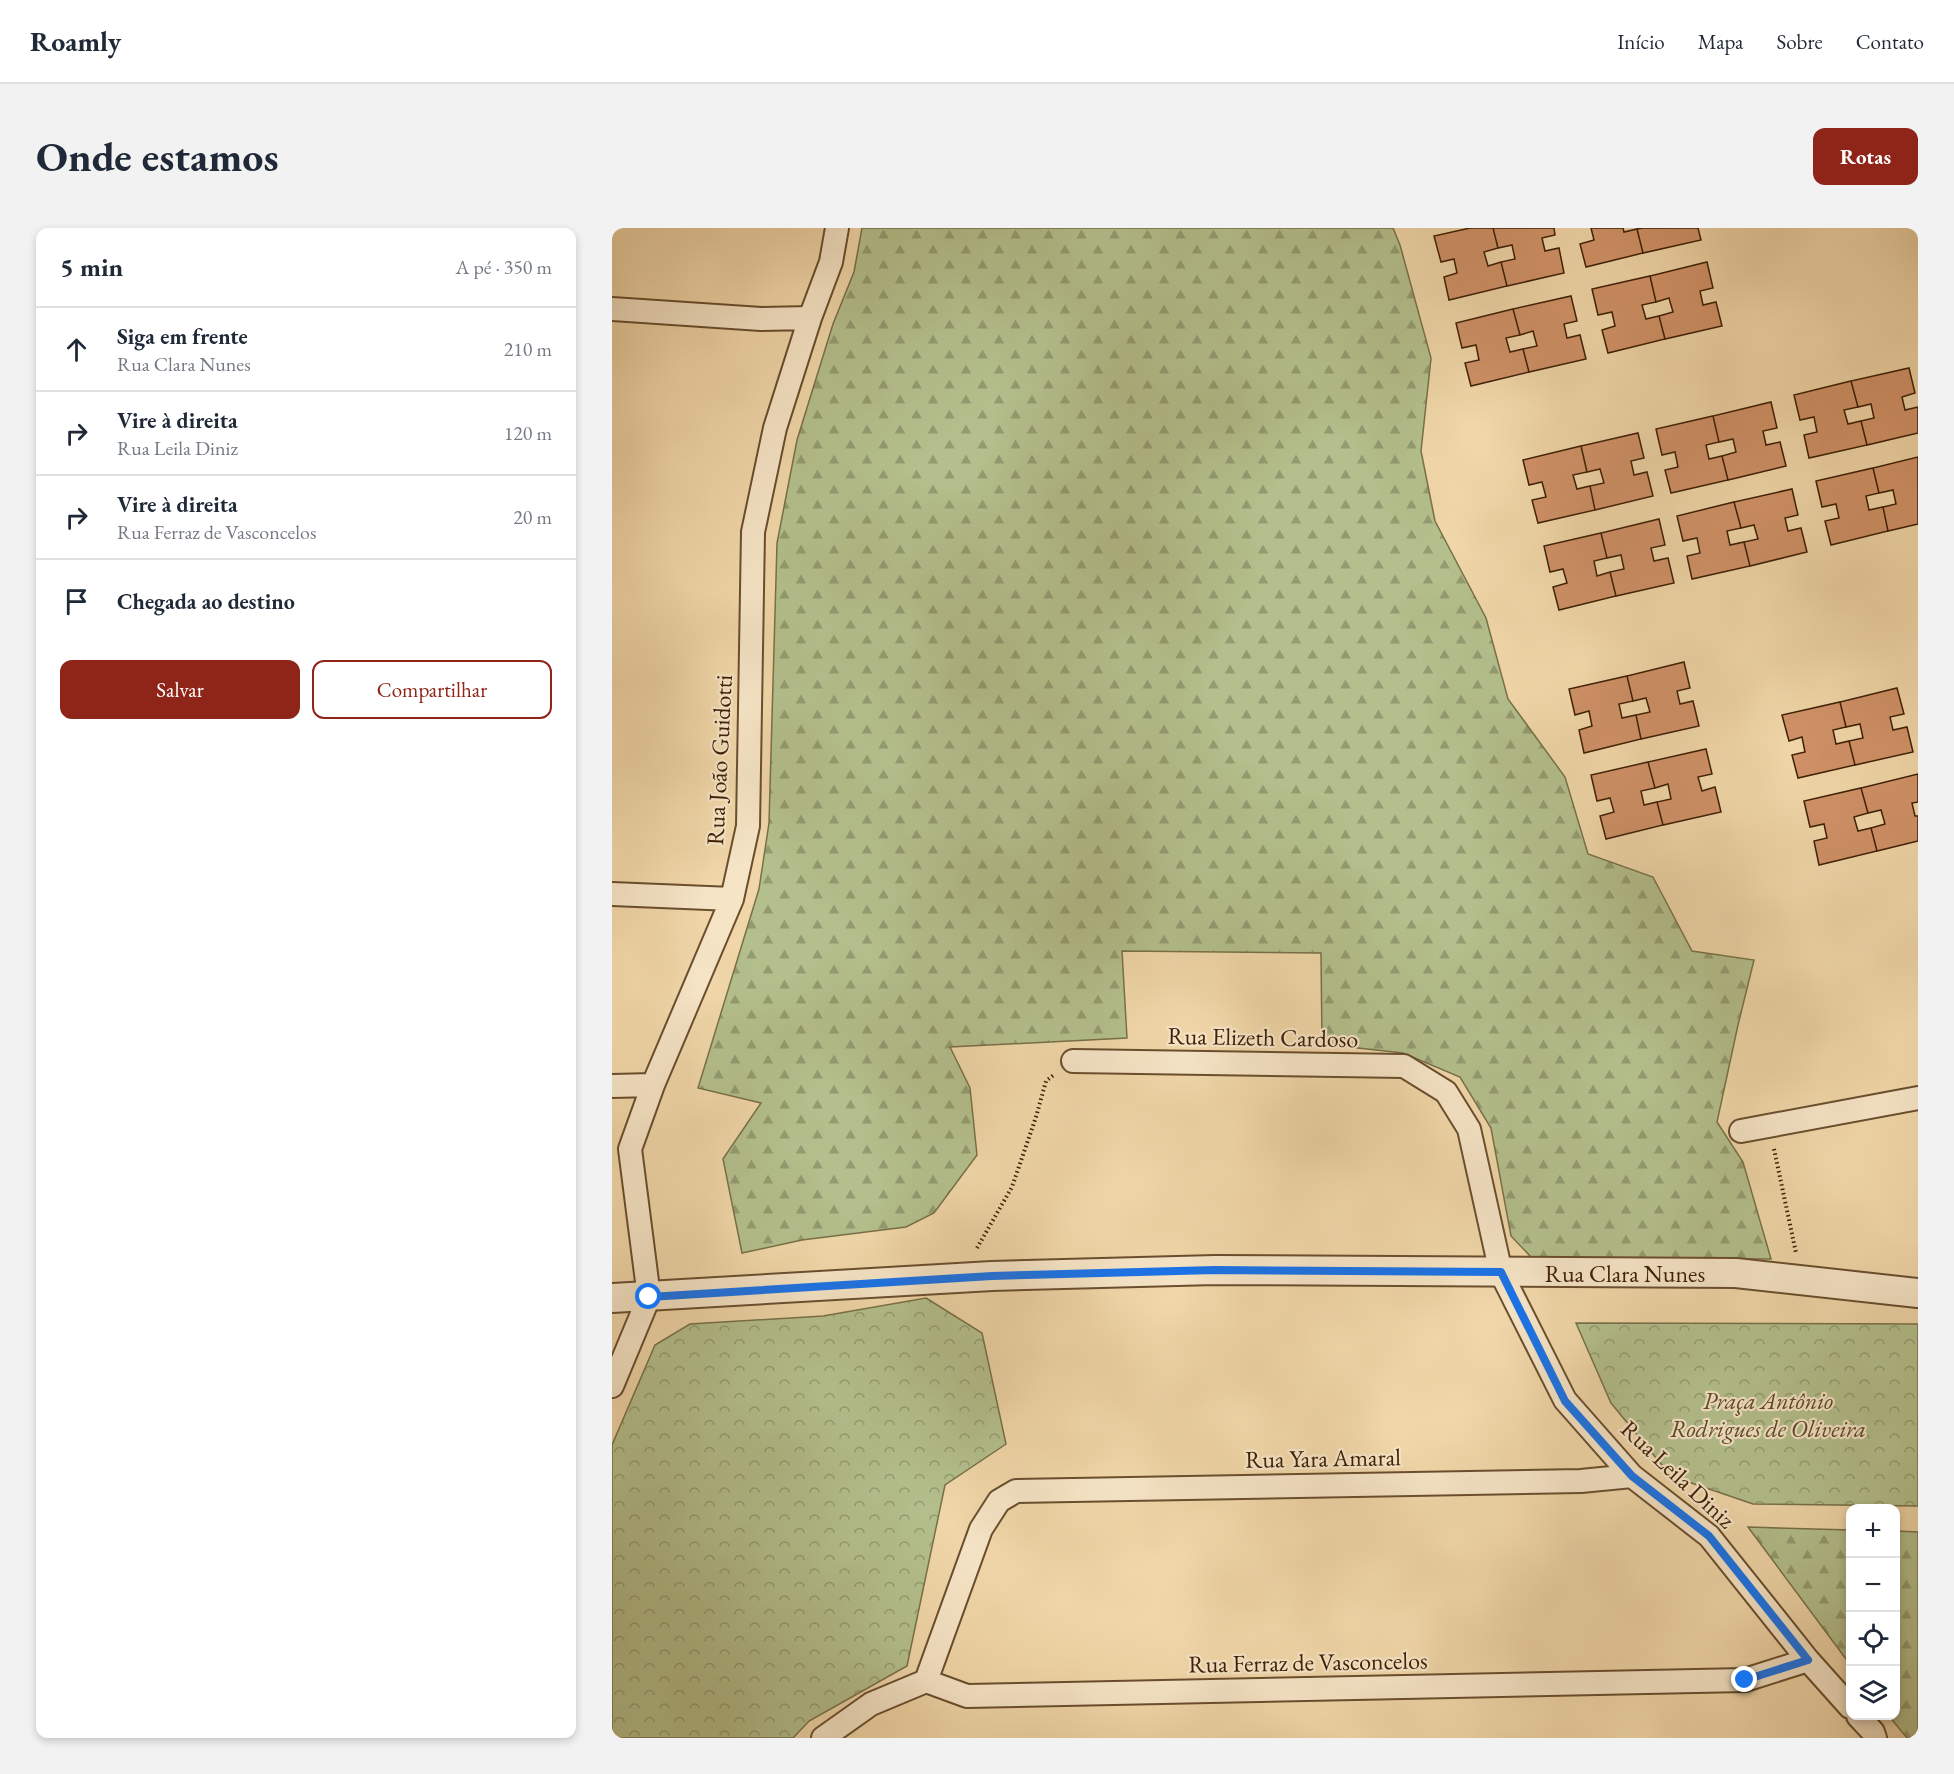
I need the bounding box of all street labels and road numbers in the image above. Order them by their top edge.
street label: Rua João Guidotti [699,674,739,846]
street label: Rua Elizeth Cardoso [1167,1020,1359,1054]
street label: Rua Clara Nunes [1545,1258,1705,1289]
street label: Rua Leila Diniz [1614,1413,1742,1535]
street label: Rua Yara Amaral [1245,1441,1401,1475]
street label: Rua Ferraz de Vasconcelos [1188,1644,1428,1680]

